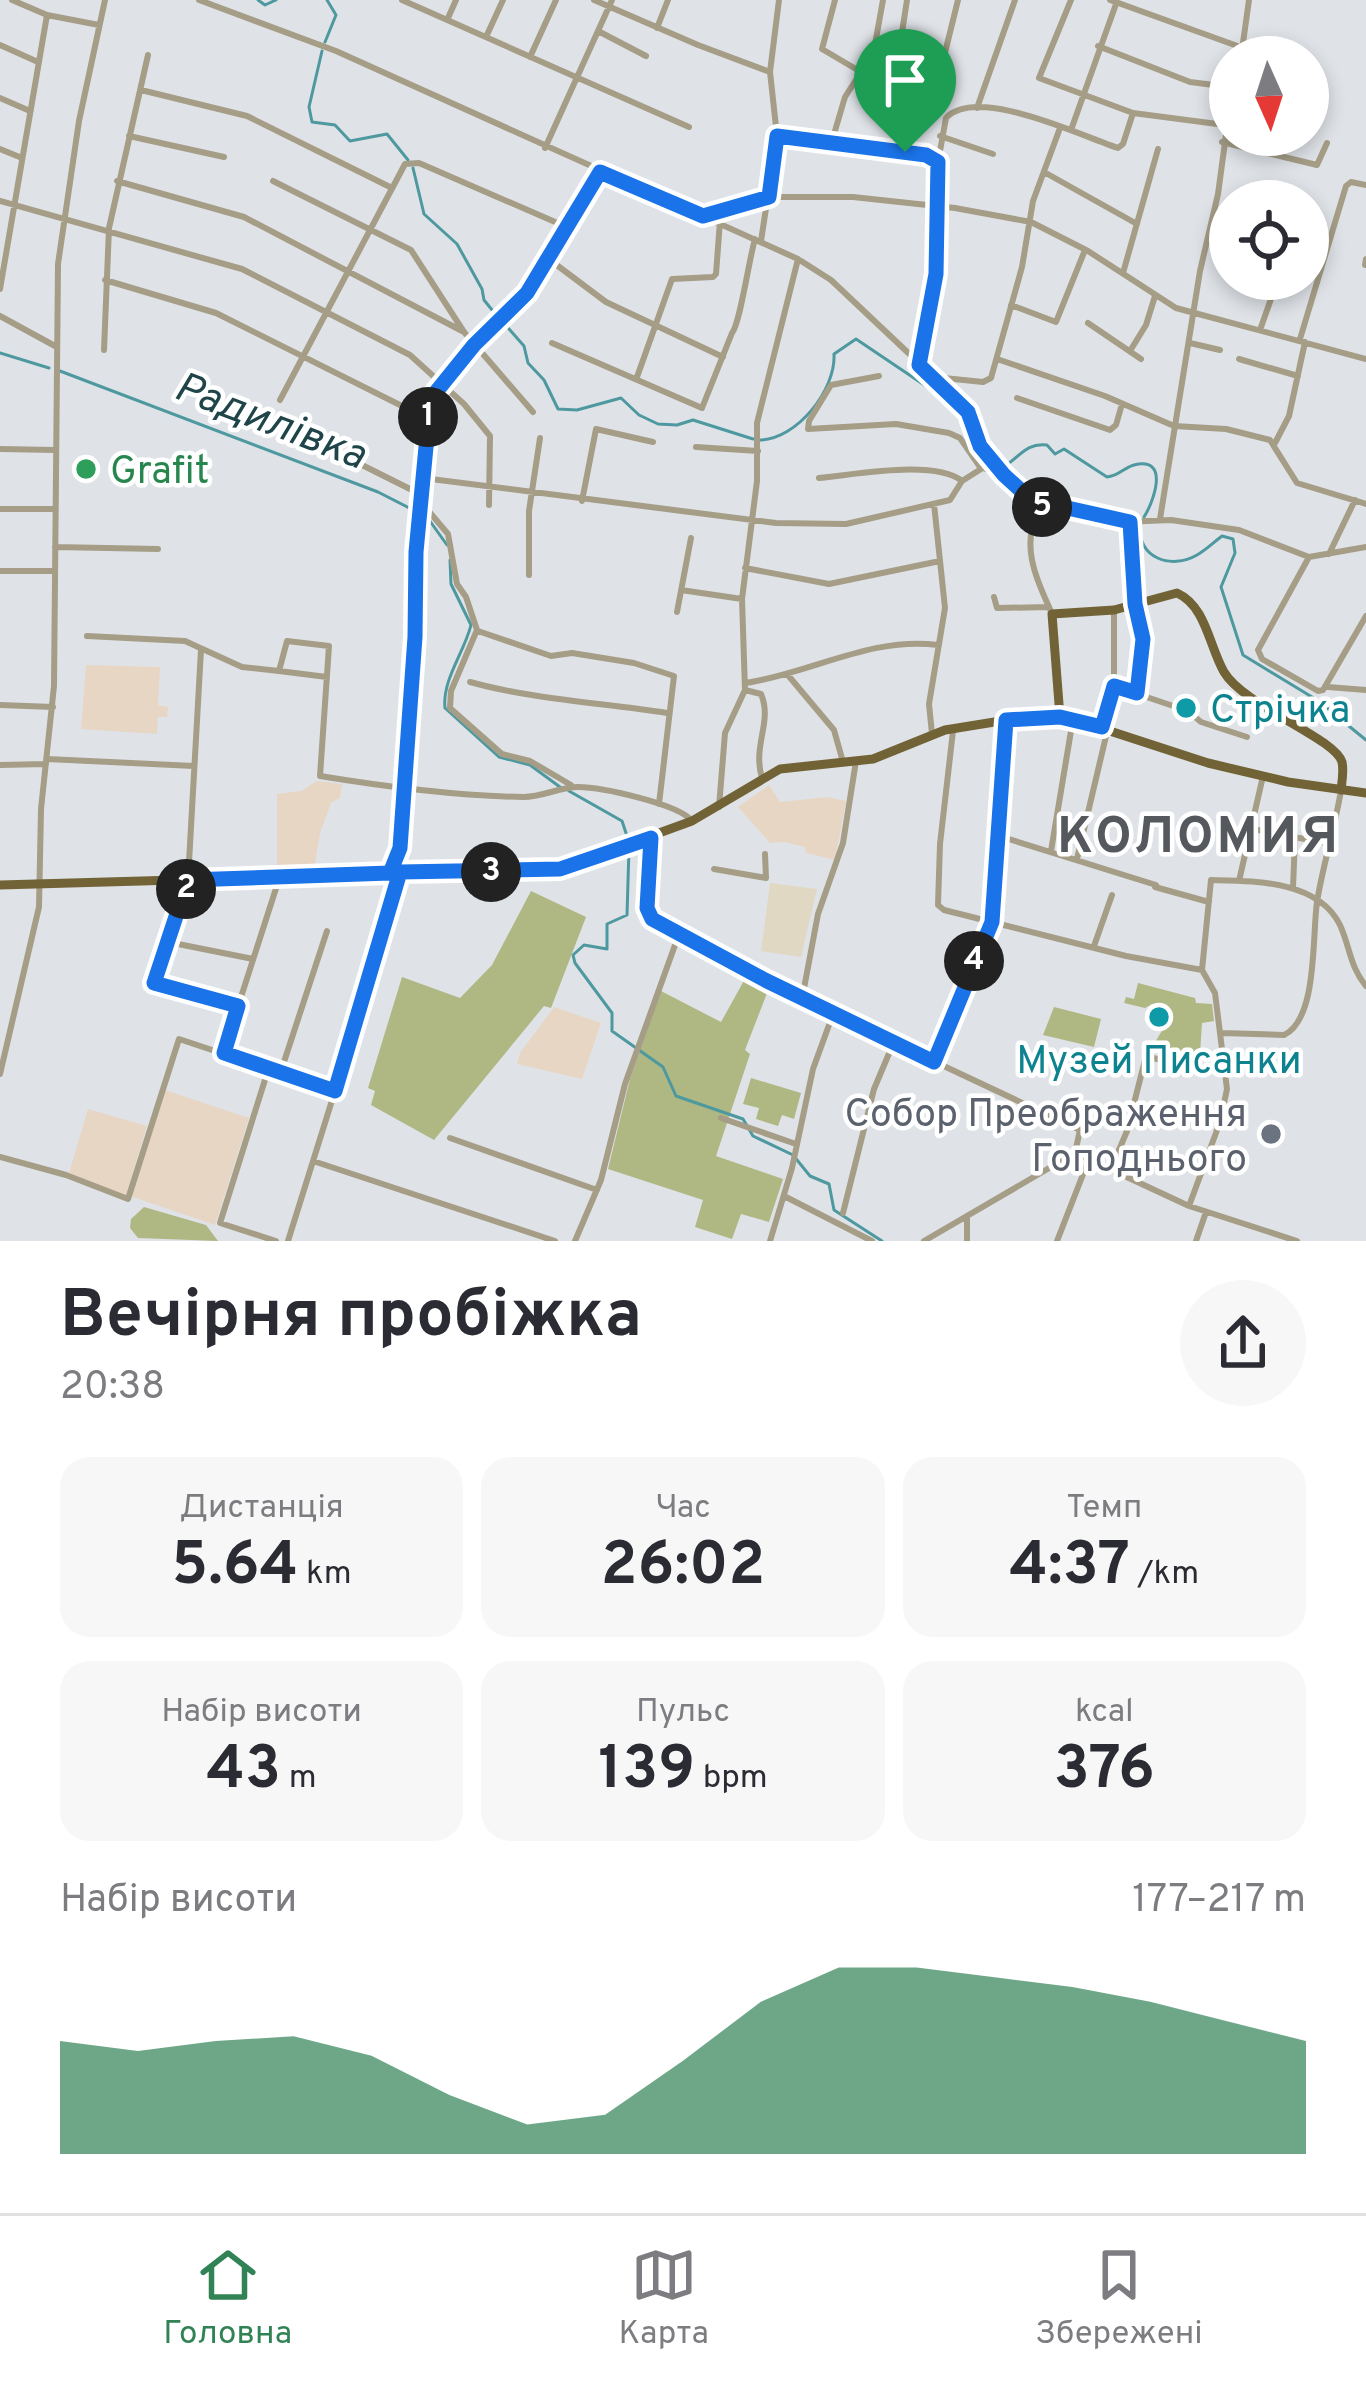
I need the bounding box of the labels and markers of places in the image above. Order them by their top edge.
pin [854,29,956,152]
pin: 1 [398,387,458,447]
place label: Grafit [110,449,209,498]
marker: Grafit [73,456,99,482]
pin: 5 [1012,477,1072,537]
place label: Стрічка [1210,688,1350,737]
marker: Стрічка [1173,695,1199,721]
pin: 3 [461,842,521,902]
pin: 2 [156,859,216,919]
pin: 4 [944,931,1004,991]
marker: Музей Писанки [1146,1004,1172,1030]
place label: Музей Писанки [1016,1039,1302,1088]
place label: Собор Преображення Гоподнього [845,1092,1247,1186]
marker: Собор Преображення Гоподнього [1258,1121,1284,1147]

